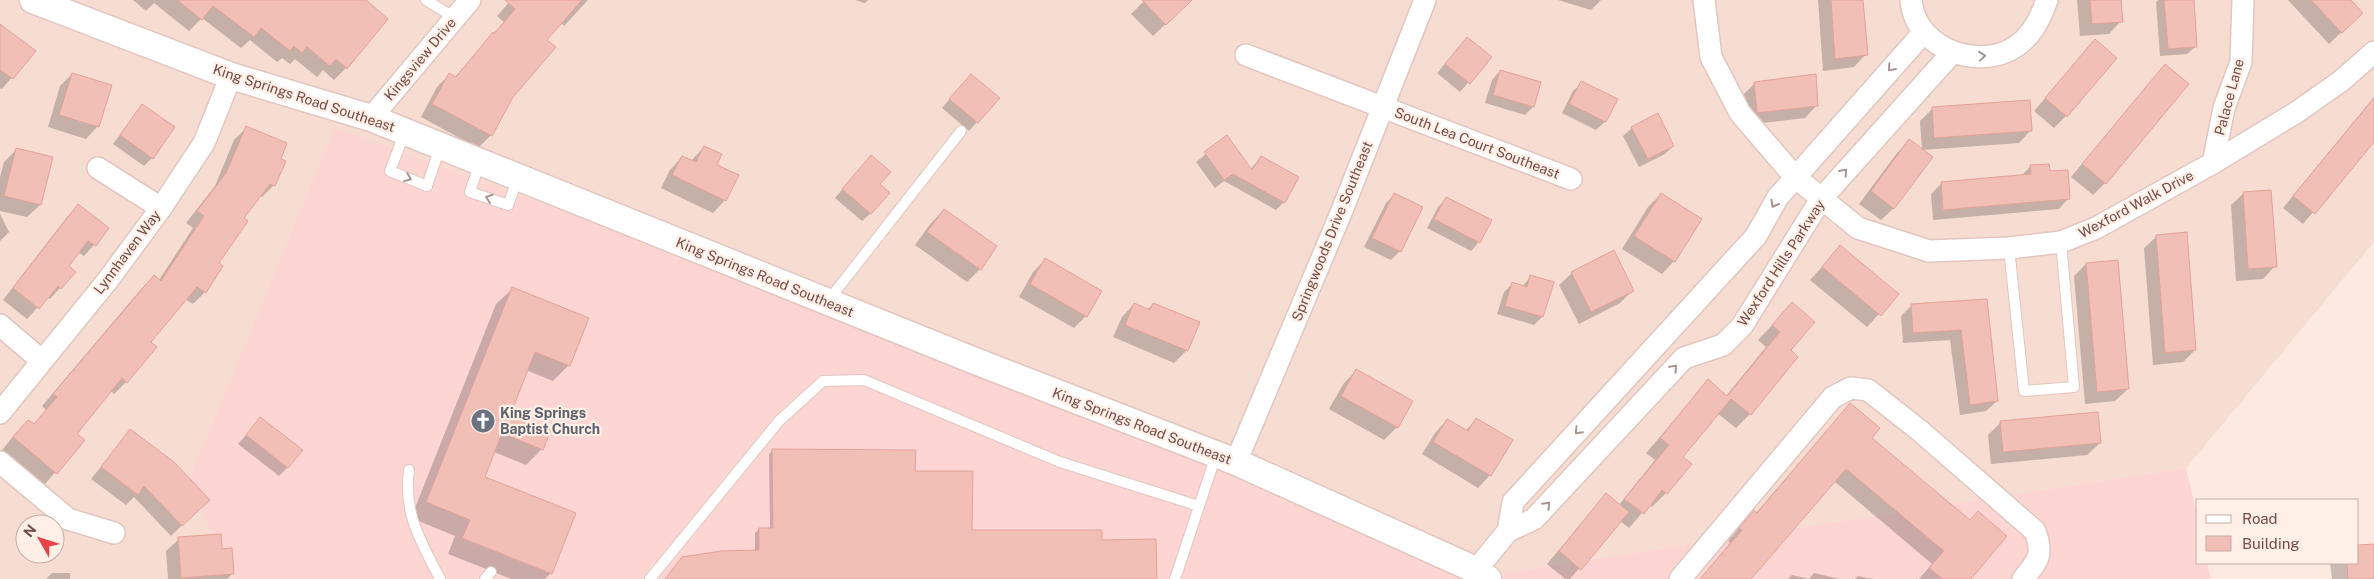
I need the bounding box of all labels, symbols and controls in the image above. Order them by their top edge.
street label: Kingsview Drive [381,14,459,104]
one-way arrow [1979,51,1987,62]
street label: Palace Lane [2211,57,2247,137]
street label: King Springs Road Southeast [211,61,397,135]
one-way arrow [1888,63,1897,72]
street label: South Lea Court Southeast [1392,104,1562,182]
street label: Springwoods Drive Southeast [1289,139,1375,323]
street label: Wexford Walk Drive [2076,167,2196,241]
one-way arrow [1839,168,1848,177]
one-way arrow [403,172,412,183]
one-way arrow [485,194,494,204]
street label: Wexford Hills Parkway [1734,197,1828,329]
one-way arrow [1770,199,1780,208]
street label: Lynnhaven Way [90,207,164,297]
street label: King Springs Road Southeast [674,234,856,320]
one-way arrow [1668,365,1677,374]
street label: King Springs Road Southeast [1050,384,1234,468]
place label: King Springs Baptist Church [500,405,600,437]
church icon: King Springs Baptist Church [470,408,496,434]
one-way arrow [1575,426,1584,435]
legend [2196,499,2359,564]
one-way arrow [1542,502,1551,511]
text: Road [2242,510,2278,527]
north arrow [15,514,65,564]
text: N [20,522,40,540]
text: Building [2242,535,2300,552]

